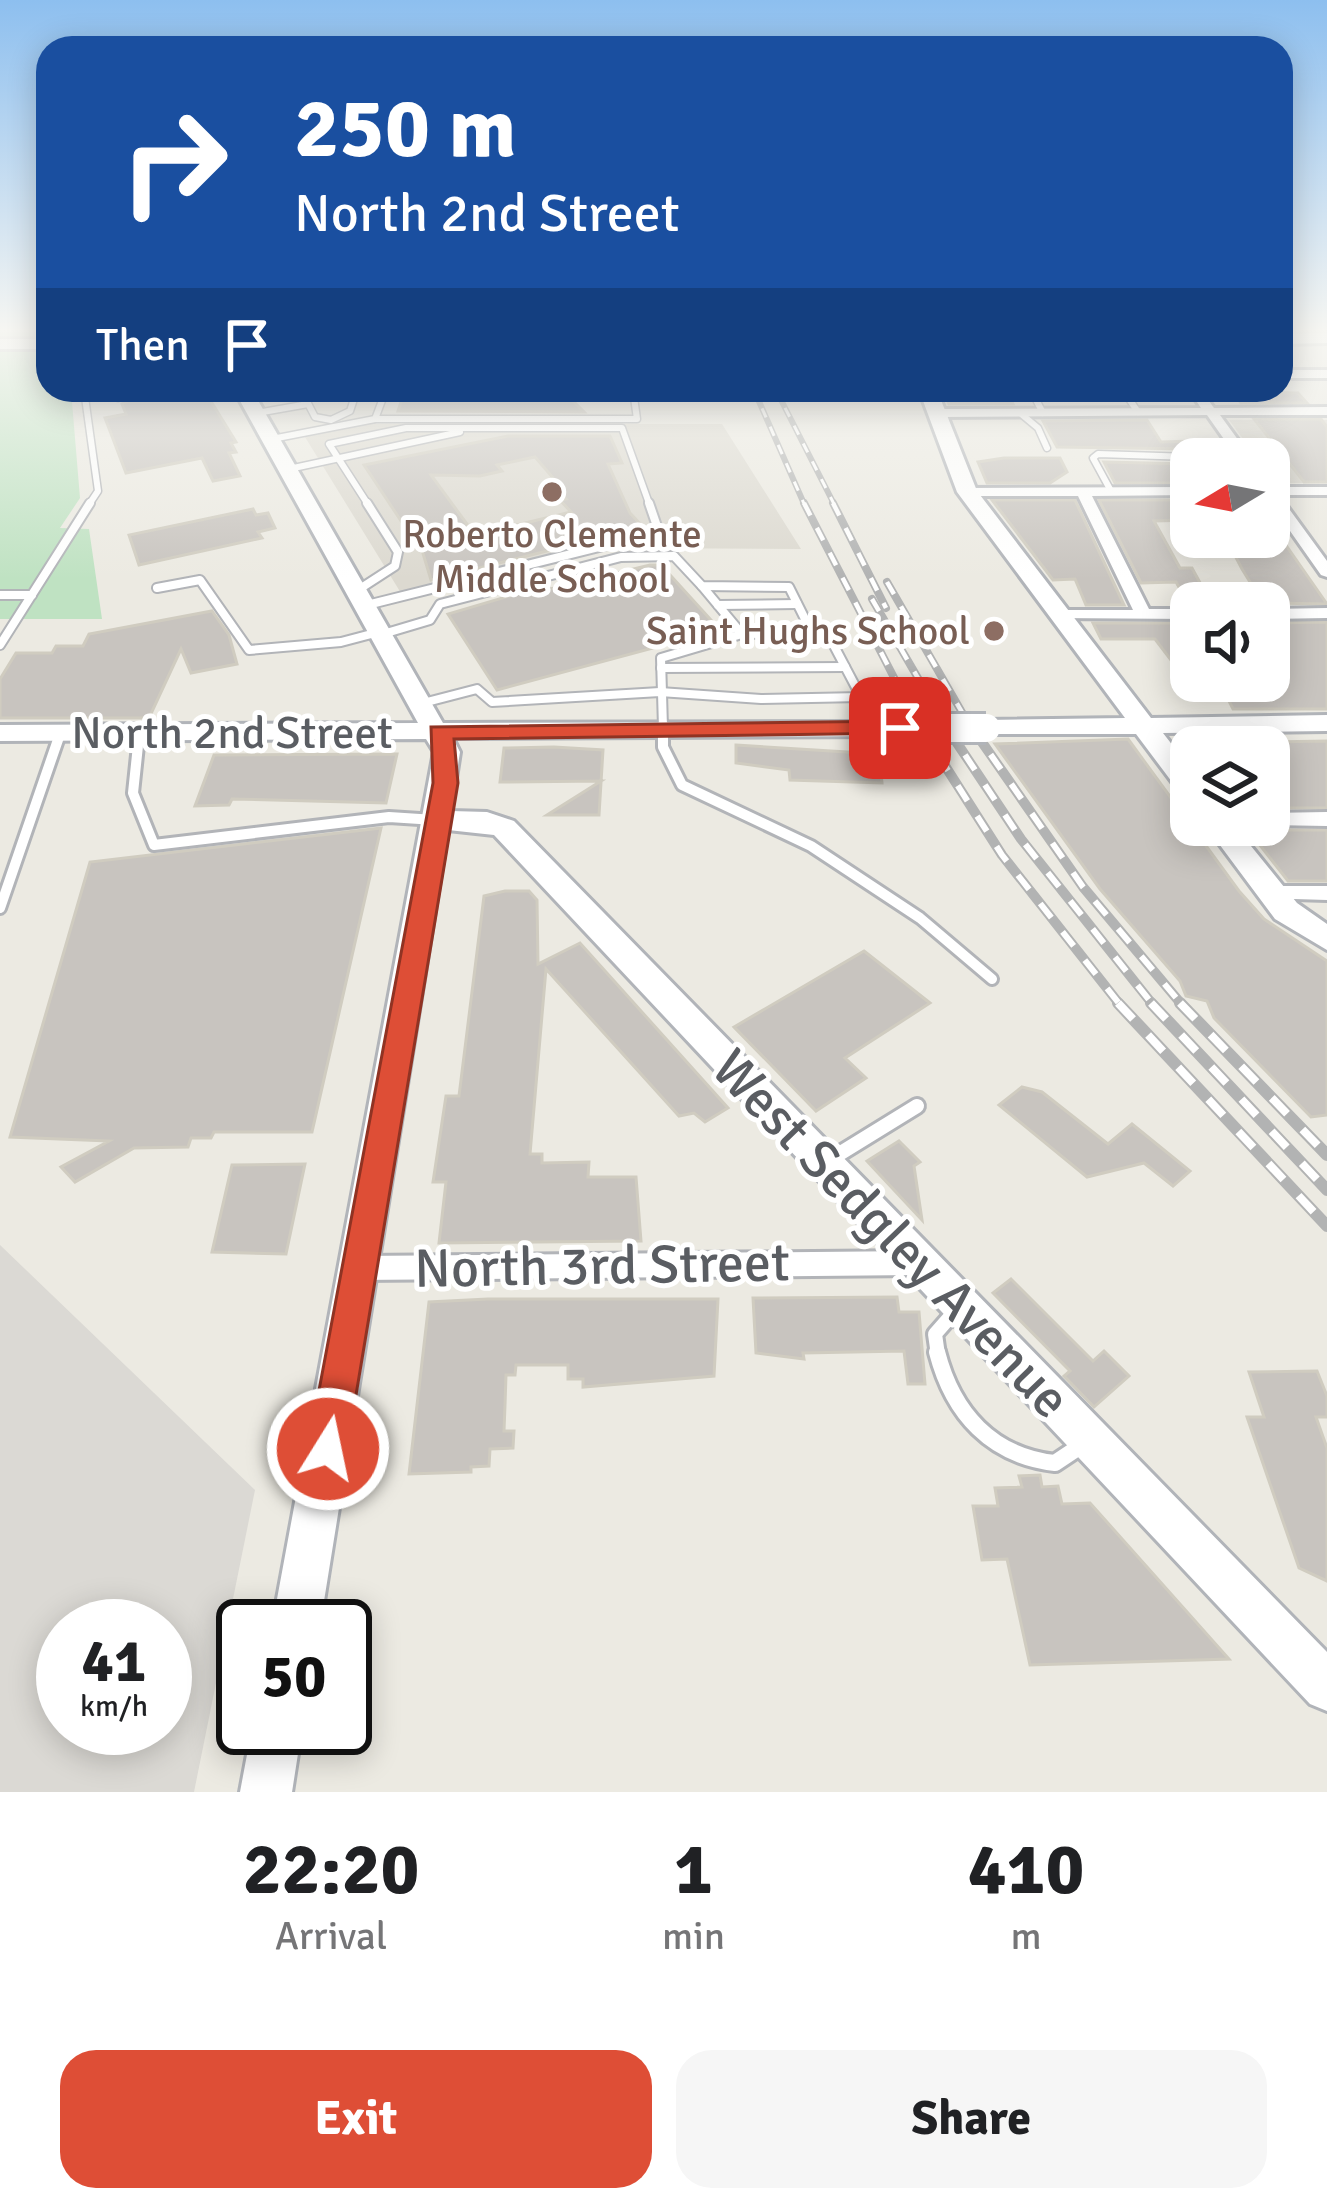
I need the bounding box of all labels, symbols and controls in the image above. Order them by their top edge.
text: 250 m [294,77,516,181]
icon: right [96,84,252,240]
text: North 2nd Street [294,180,680,247]
icon: arrive [214,312,280,378]
text: Then [96,318,190,373]
north arrow [1170,438,1290,558]
map controls [1170,438,1290,846]
marker: Roberto Clemente Middle School [539,479,565,505]
place label: Roberto Clemente Middle School [402,510,702,603]
button: sound [1170,582,1290,702]
place label: Saint Hughs School [646,607,970,655]
marker: Saint Hughs School [981,618,1007,644]
pin [849,677,951,779]
icon: arrive [867,695,933,761]
street label: North 2nd Street [71,706,393,761]
button: layers [1170,726,1290,846]
street label: West Sedgley Avenue [698,1036,1084,1432]
street label: North 3rd Street [414,1229,790,1303]
position arrow [265,1386,391,1512]
speed limit sign: 50 [216,1599,372,1755]
text: 41 [82,1625,146,1699]
text: km/h [80,1688,148,1725]
text: 22:20 [243,1825,419,1914]
text: 1 [674,1825,713,1914]
text: 410 [968,1825,1084,1914]
text: Arrival [275,1912,387,1960]
text: min [662,1912,725,1960]
text: m [1010,1912,1042,1960]
button: Exit [60,2050,652,2188]
button: Share [676,2050,1267,2188]

